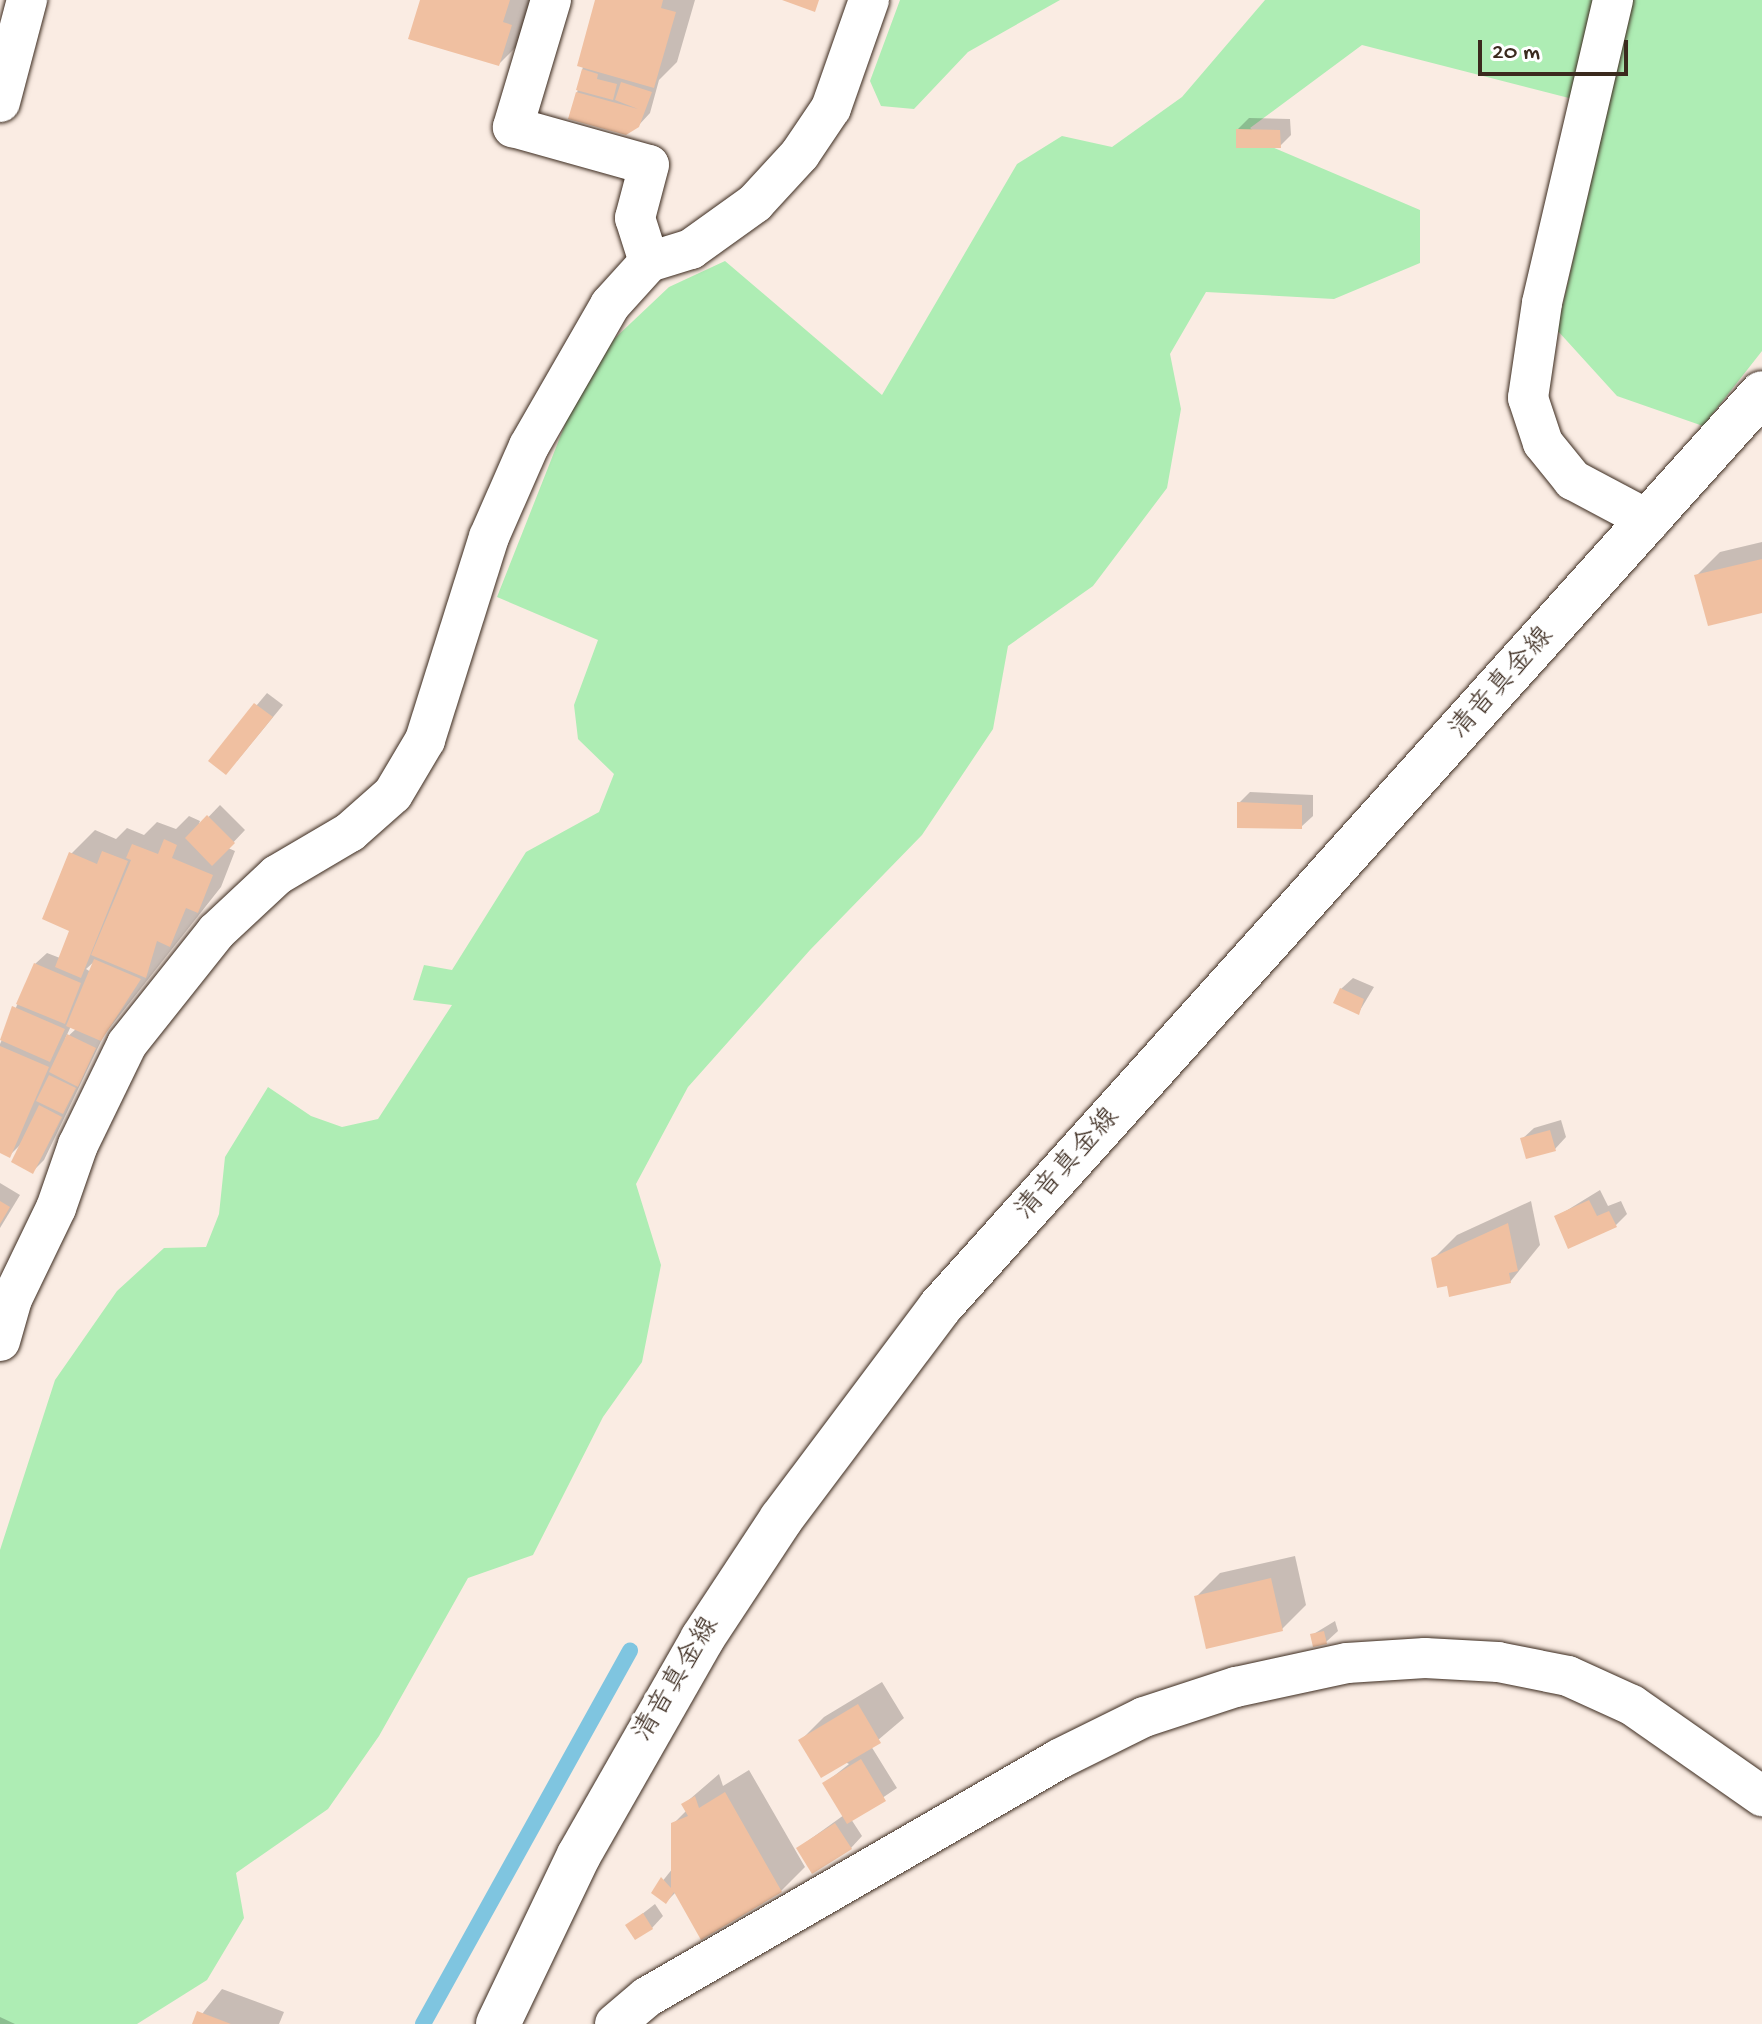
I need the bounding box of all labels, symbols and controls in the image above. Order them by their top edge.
scale bar [1482,24,1632,74]
text: 20 m [1492,39,1540,68]
street label: 清音真金線 [1444,621,1562,747]
street label: 清音真金線 [1010,1102,1128,1228]
street label: 清音真金線 [628,1611,728,1749]

